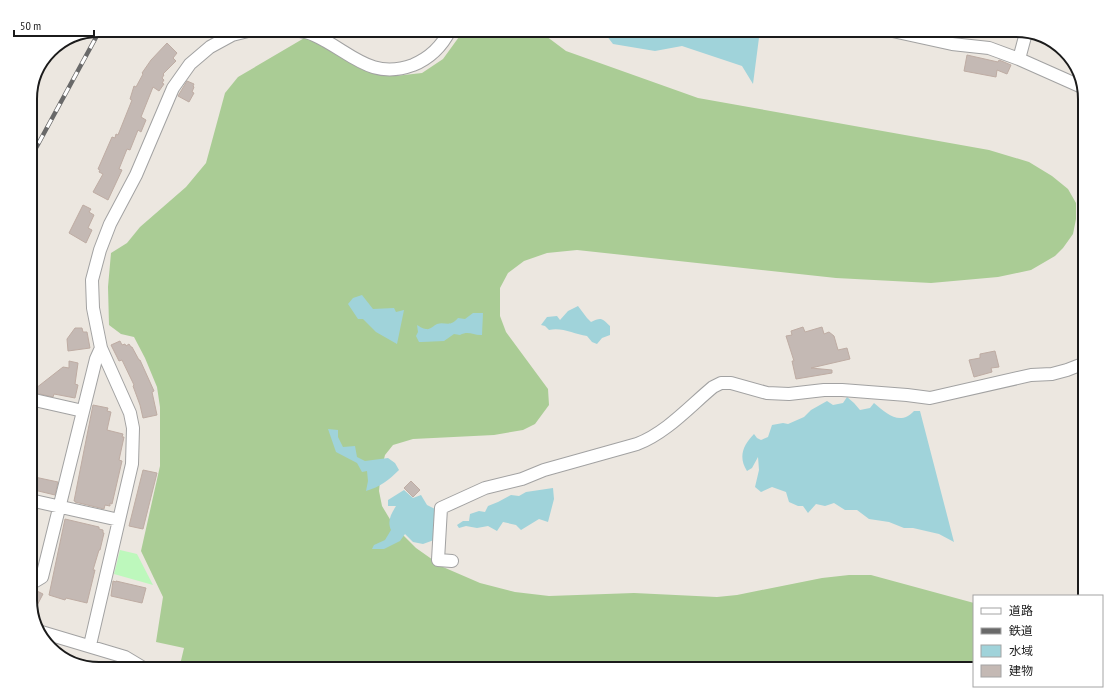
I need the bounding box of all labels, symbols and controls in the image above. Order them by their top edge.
scale bar [14,12,94,38]
text: 50 m [20,18,41,33]
legend [973,595,1103,687]
text: 道路 [1009,603,1033,618]
text: 鉄道 [1009,623,1033,638]
text: 水域 [1009,643,1033,658]
text: 建物 [1009,663,1033,678]

